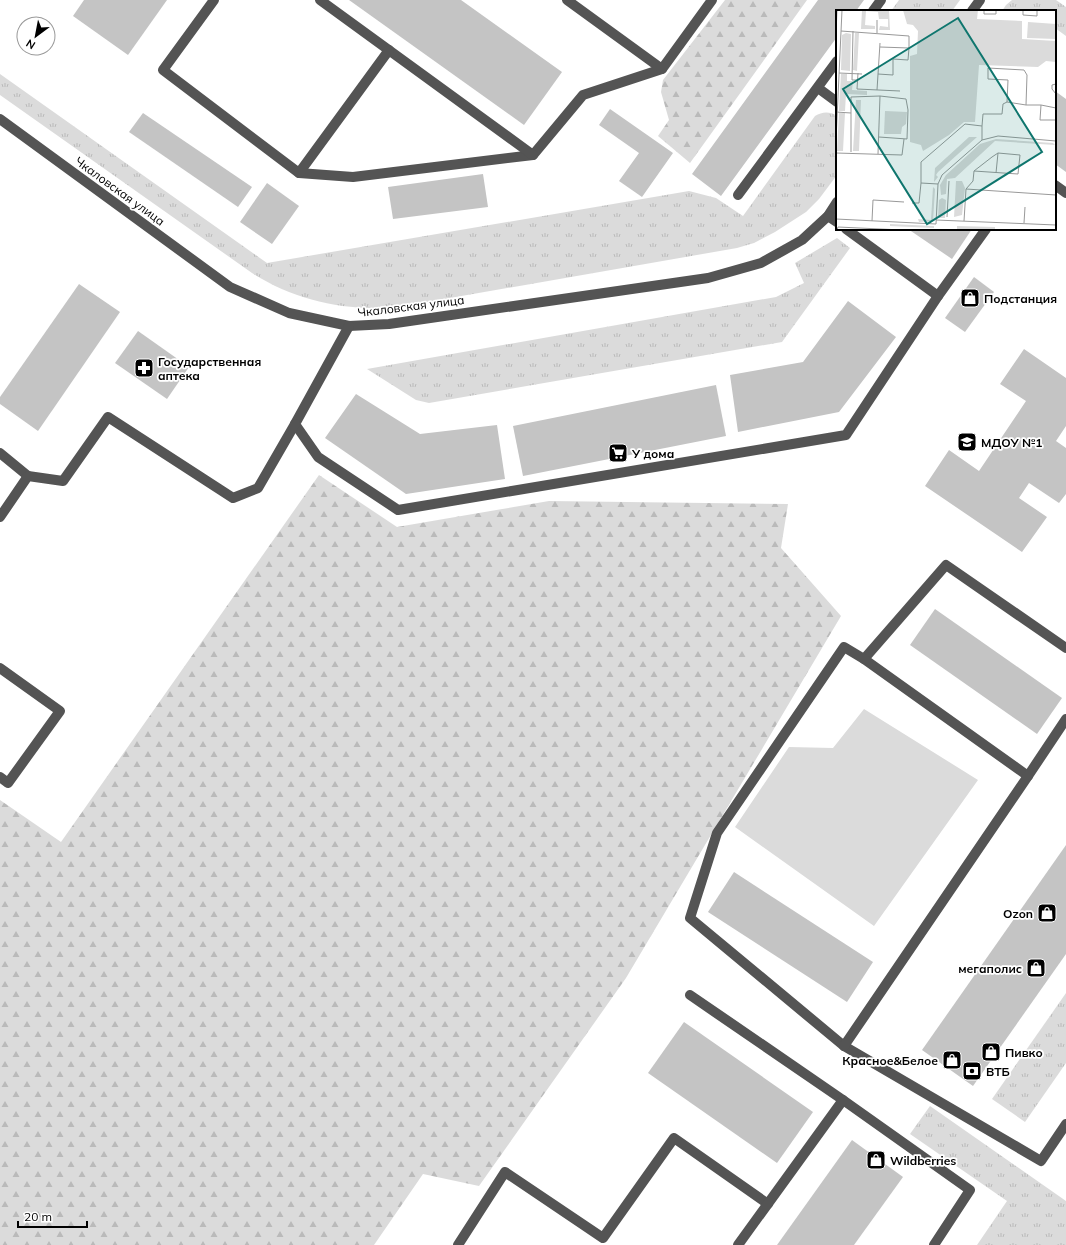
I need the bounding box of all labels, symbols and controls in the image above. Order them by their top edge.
inset map [836,10,1056,230]
north arrow [16,16,56,56]
text: N [23,36,38,53]
street label: Чкаловская улица [72,153,168,229]
shop icon: Подстанция [959,287,981,309]
place label: Подстанция [984,291,1057,306]
street label: Чкаловская улица [357,292,465,320]
place label: Государственная аптека [158,354,261,383]
pharmacy icon: Государственная аптека [133,357,155,379]
school or university icon: МДОУ №1 [956,431,978,453]
place label: МДОУ №1 [981,435,1043,450]
supermarket icon: У дома [607,442,629,464]
place label: У дома [631,446,674,461]
shop icon: Ozon [1036,902,1058,924]
place label: Ozon [1003,906,1033,921]
shop icon: мегаполис [1025,957,1047,979]
place label: мегаполис [958,961,1022,976]
shop icon: Пивко [980,1041,1002,1063]
place label: Пивко [1005,1045,1043,1060]
shop icon: Красное&Белое [941,1049,963,1071]
place label: Красное&Белое [842,1053,938,1068]
bank icon: ВТБ [961,1060,983,1082]
place label: ВТБ [986,1064,1010,1079]
shop icon: Wildberries [865,1149,887,1171]
place label: Wildberries [890,1153,956,1168]
scale bar [18,1203,87,1229]
text: 20 m [24,1209,52,1224]

